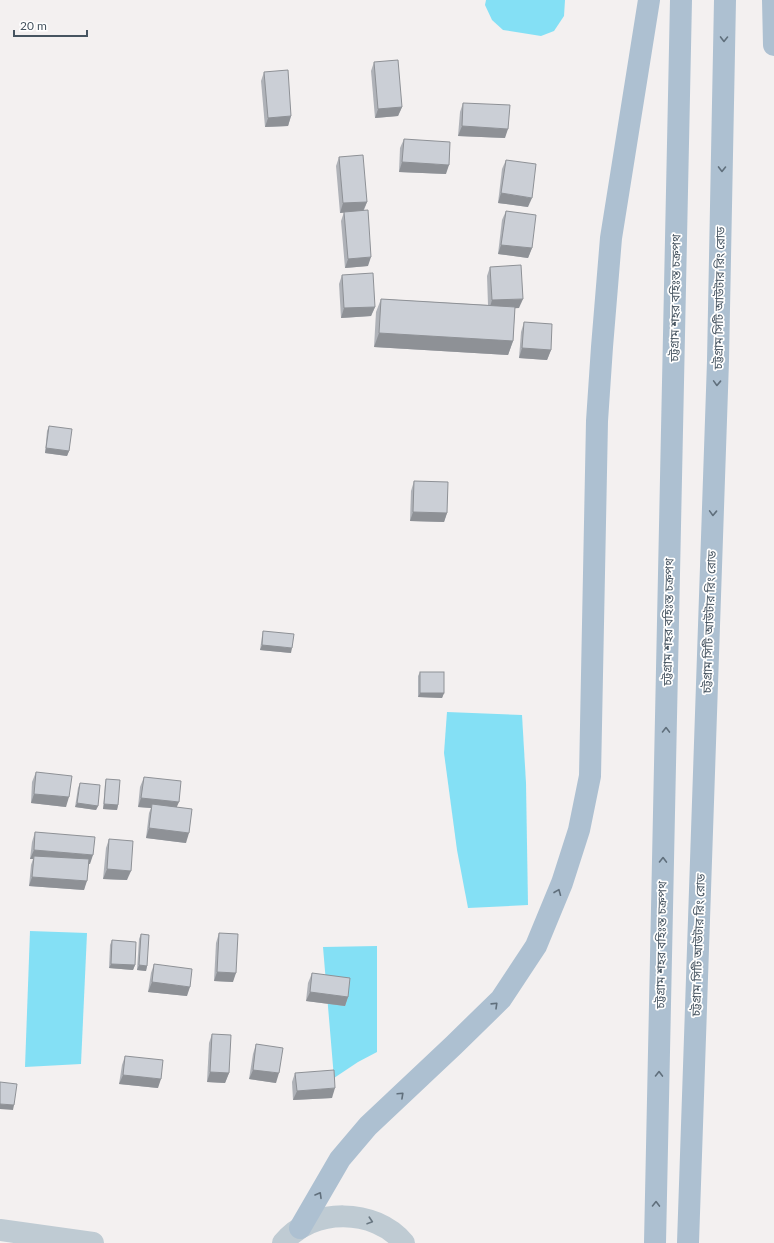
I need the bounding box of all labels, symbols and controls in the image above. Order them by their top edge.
scale bar [14,12,87,38]
text: 20 m [20,18,47,33]
one-way arrow [720,36,728,42]
one-way arrow [718,166,726,172]
street label: চট্টগ্রাম সিটি আউটার রিং রোড [710,226,728,371]
street label: চট্টগ্রাম শহর বহিঃস্ত চক্রপথ [666,234,684,363]
one-way arrow [713,380,721,386]
one-way arrow [709,510,717,516]
street label: চট্টগ্রাম সিটি আউটার রিং রোড [699,550,719,695]
street label: চট্টগ্রাম শহর বহিঃস্ত চক্রপথ [659,558,677,687]
one-way arrow [662,727,670,733]
one-way arrow [659,857,667,863]
street label: চট্টগ্রাম সিটি আউটার রিং রোড [688,873,708,1018]
street label: চট্টগ্রাম শহর বহিঃস্ত চক্রপথ [652,881,670,1010]
one-way arrow [553,889,561,897]
one-way arrow [490,1002,498,1010]
one-way arrow [654,1071,663,1077]
one-way arrow [396,1092,404,1099]
one-way arrow [315,1192,322,1199]
one-way arrow [652,1201,660,1207]
one-way arrow [366,1216,373,1225]

